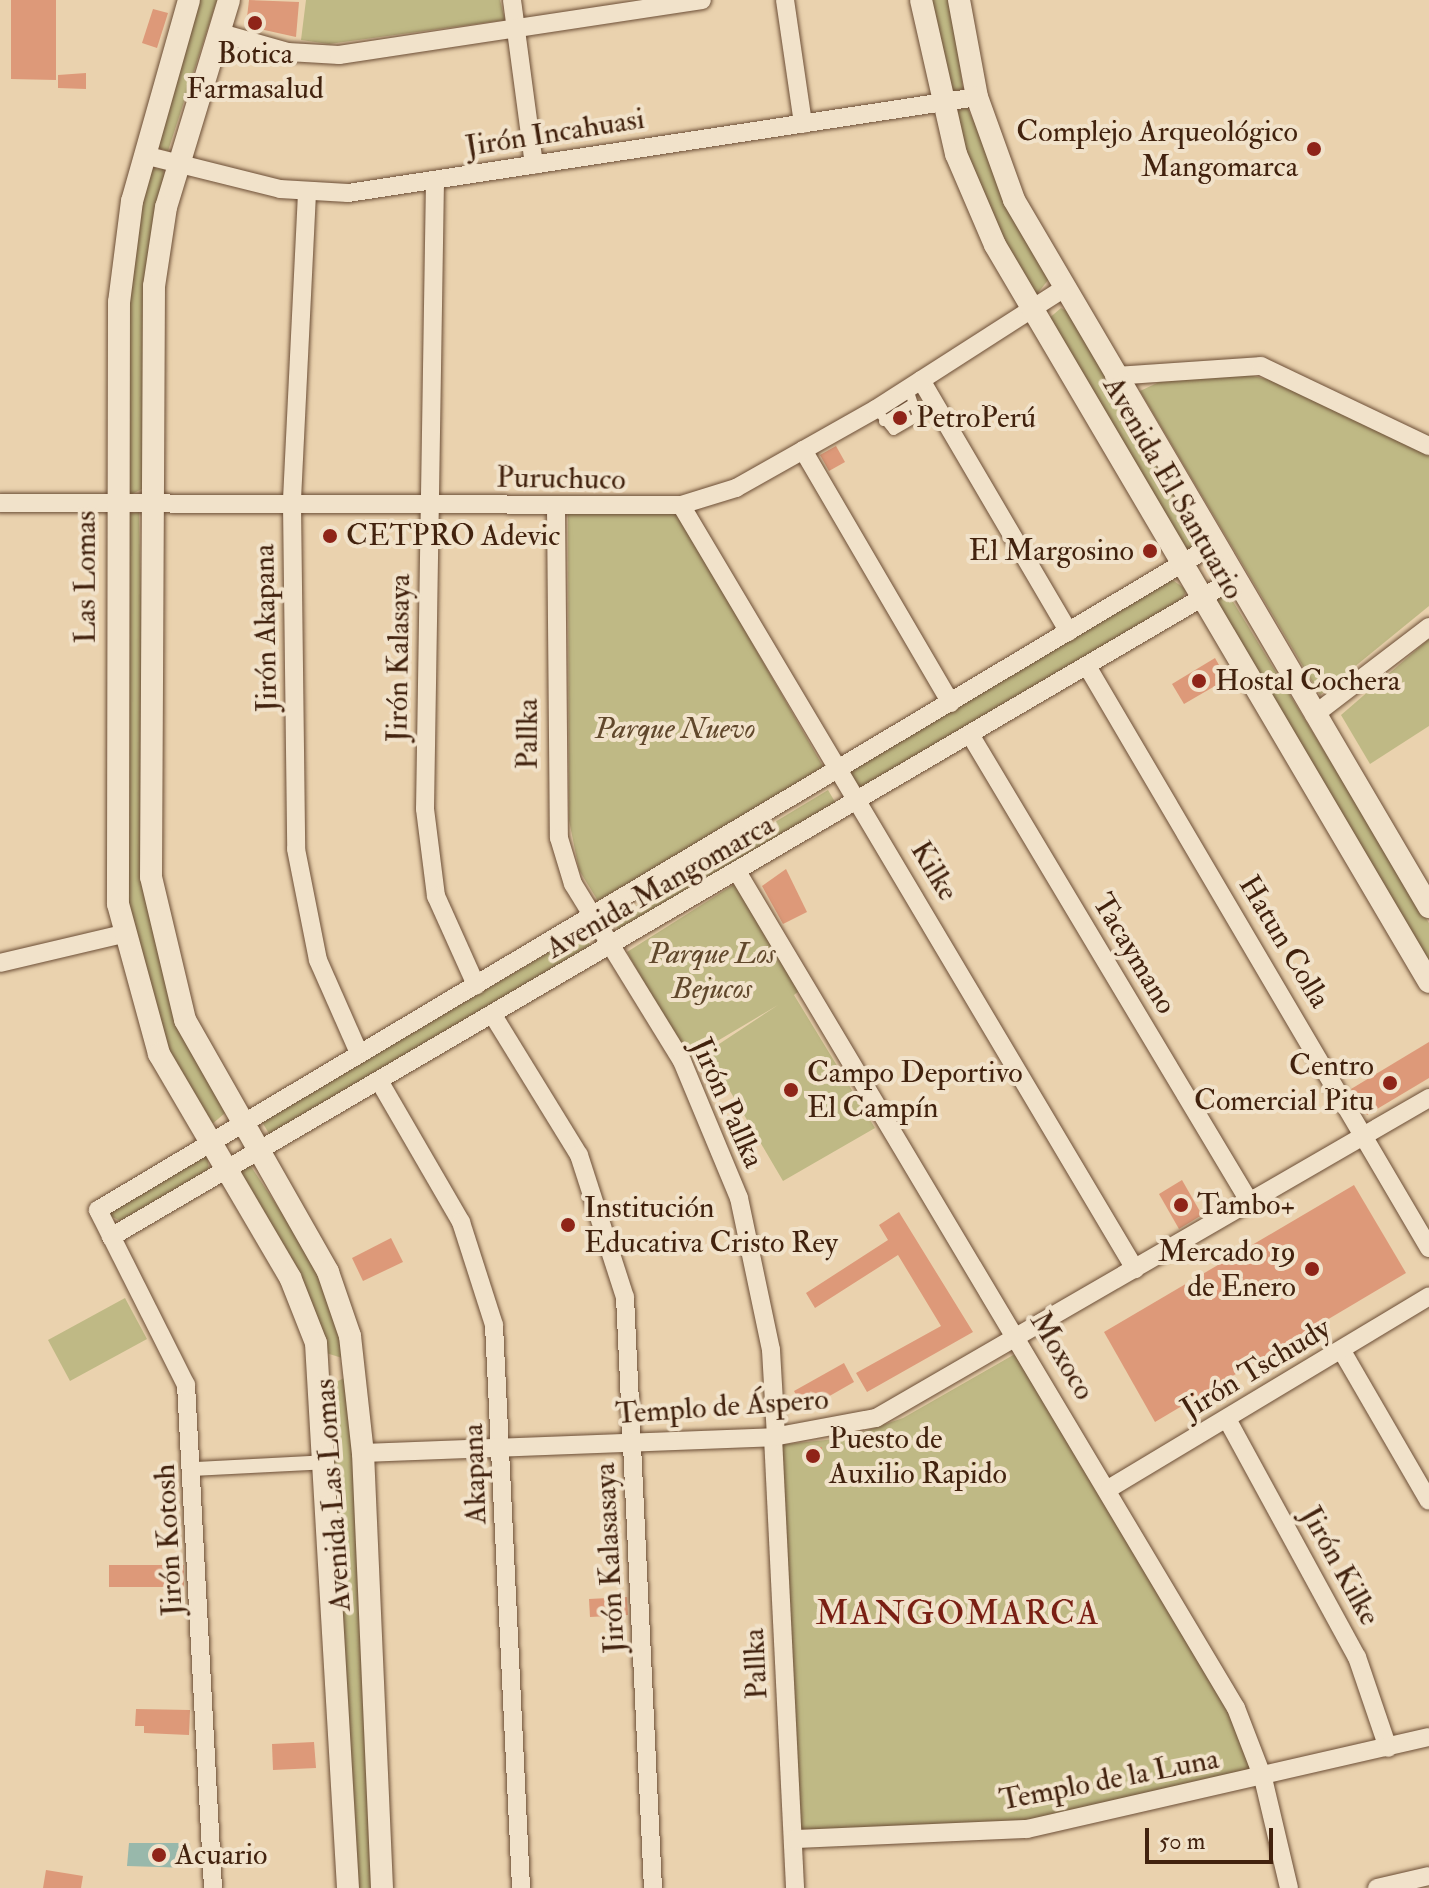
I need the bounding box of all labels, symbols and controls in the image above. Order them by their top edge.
marker: Botica Farmasalud [246,14,264,32]
place label: Botica Farmasalud [186,36,324,106]
street label: Jirón Incahuasi [463,101,647,165]
place label: Complejo Arqueológico Mangomarca [1016,114,1298,184]
marker: Complejo Arqueológico Mangomarca [1305,140,1323,158]
street label: Avenida El Santuario [1095,370,1251,606]
place label: PetroPerú [916,400,1036,436]
marker: PetroPerú [891,409,909,427]
street label: Puruchuco [496,460,626,498]
street label: Las Lomas [68,511,104,643]
place label: CETPRO Adevic [346,518,560,554]
marker: CETPRO Adevic [321,527,339,545]
place label: El Margosino [969,533,1134,569]
marker: El Margosino [1141,542,1159,560]
street label: Jirón Akapana [247,544,285,712]
street label: Jirón Kalasaya [380,574,418,742]
place label: Hostal Cochera [1215,663,1400,699]
marker: Hostal Cochera [1190,672,1208,690]
street label: Pallka [510,699,546,769]
park label: Parque Nuevo [595,711,755,747]
street label: Avenida Mangomarca [540,807,780,967]
street label: Kilke [902,835,966,907]
street label: Hatun Colla [1230,869,1338,1015]
street label: Tacaymano [1084,887,1184,1021]
park label: Parque Los Bejucos [648,936,776,1006]
street label: Jirón Pallka [682,1033,772,1173]
place label: Centro Comercial Pitu [1194,1048,1374,1118]
place label: Campo Deportivo El Campín [807,1055,1023,1126]
marker: Centro Comercial Pitu [1381,1074,1399,1092]
marker: Campo Deportivo El Campín [782,1081,800,1099]
place label: Tambo+ [1197,1187,1295,1223]
place label: Institución Educativa Cristo Rey [584,1190,838,1260]
marker: Tambo+ [1172,1196,1190,1214]
marker: Institución Educativa Cristo Rey [559,1216,577,1234]
place label: Mercado 19 de Enero [1158,1234,1296,1304]
marker: Mercado 19 de Enero [1303,1260,1321,1278]
street label: Moxoco [1022,1305,1102,1407]
street label: Jirón Tschudy [1175,1310,1337,1428]
street label: Avenida Las Lomas [307,1377,359,1613]
street label: Templo de Áspero [614,1382,830,1432]
place label: Puesto de Auxilio Rapido [829,1421,1007,1492]
street label: Akapana [455,1423,495,1525]
marker: Puesto de Auxilio Rapido [804,1447,822,1465]
street label: Jirón Kalasasaya [587,1462,633,1654]
street label: Jirón Kotosh [147,1463,191,1617]
street label: Jirón Kilke [1293,1500,1387,1632]
district label: MANGOMARCA [815,1594,1101,1634]
street label: Pallka [736,1628,776,1700]
street label: Templo de la Luna [996,1741,1222,1819]
scale bar [1149,1812,1277,1862]
text: 50 m [1159,1826,1205,1857]
place label: Acuario [175,1837,267,1873]
marker: Acuario [150,1846,168,1864]

